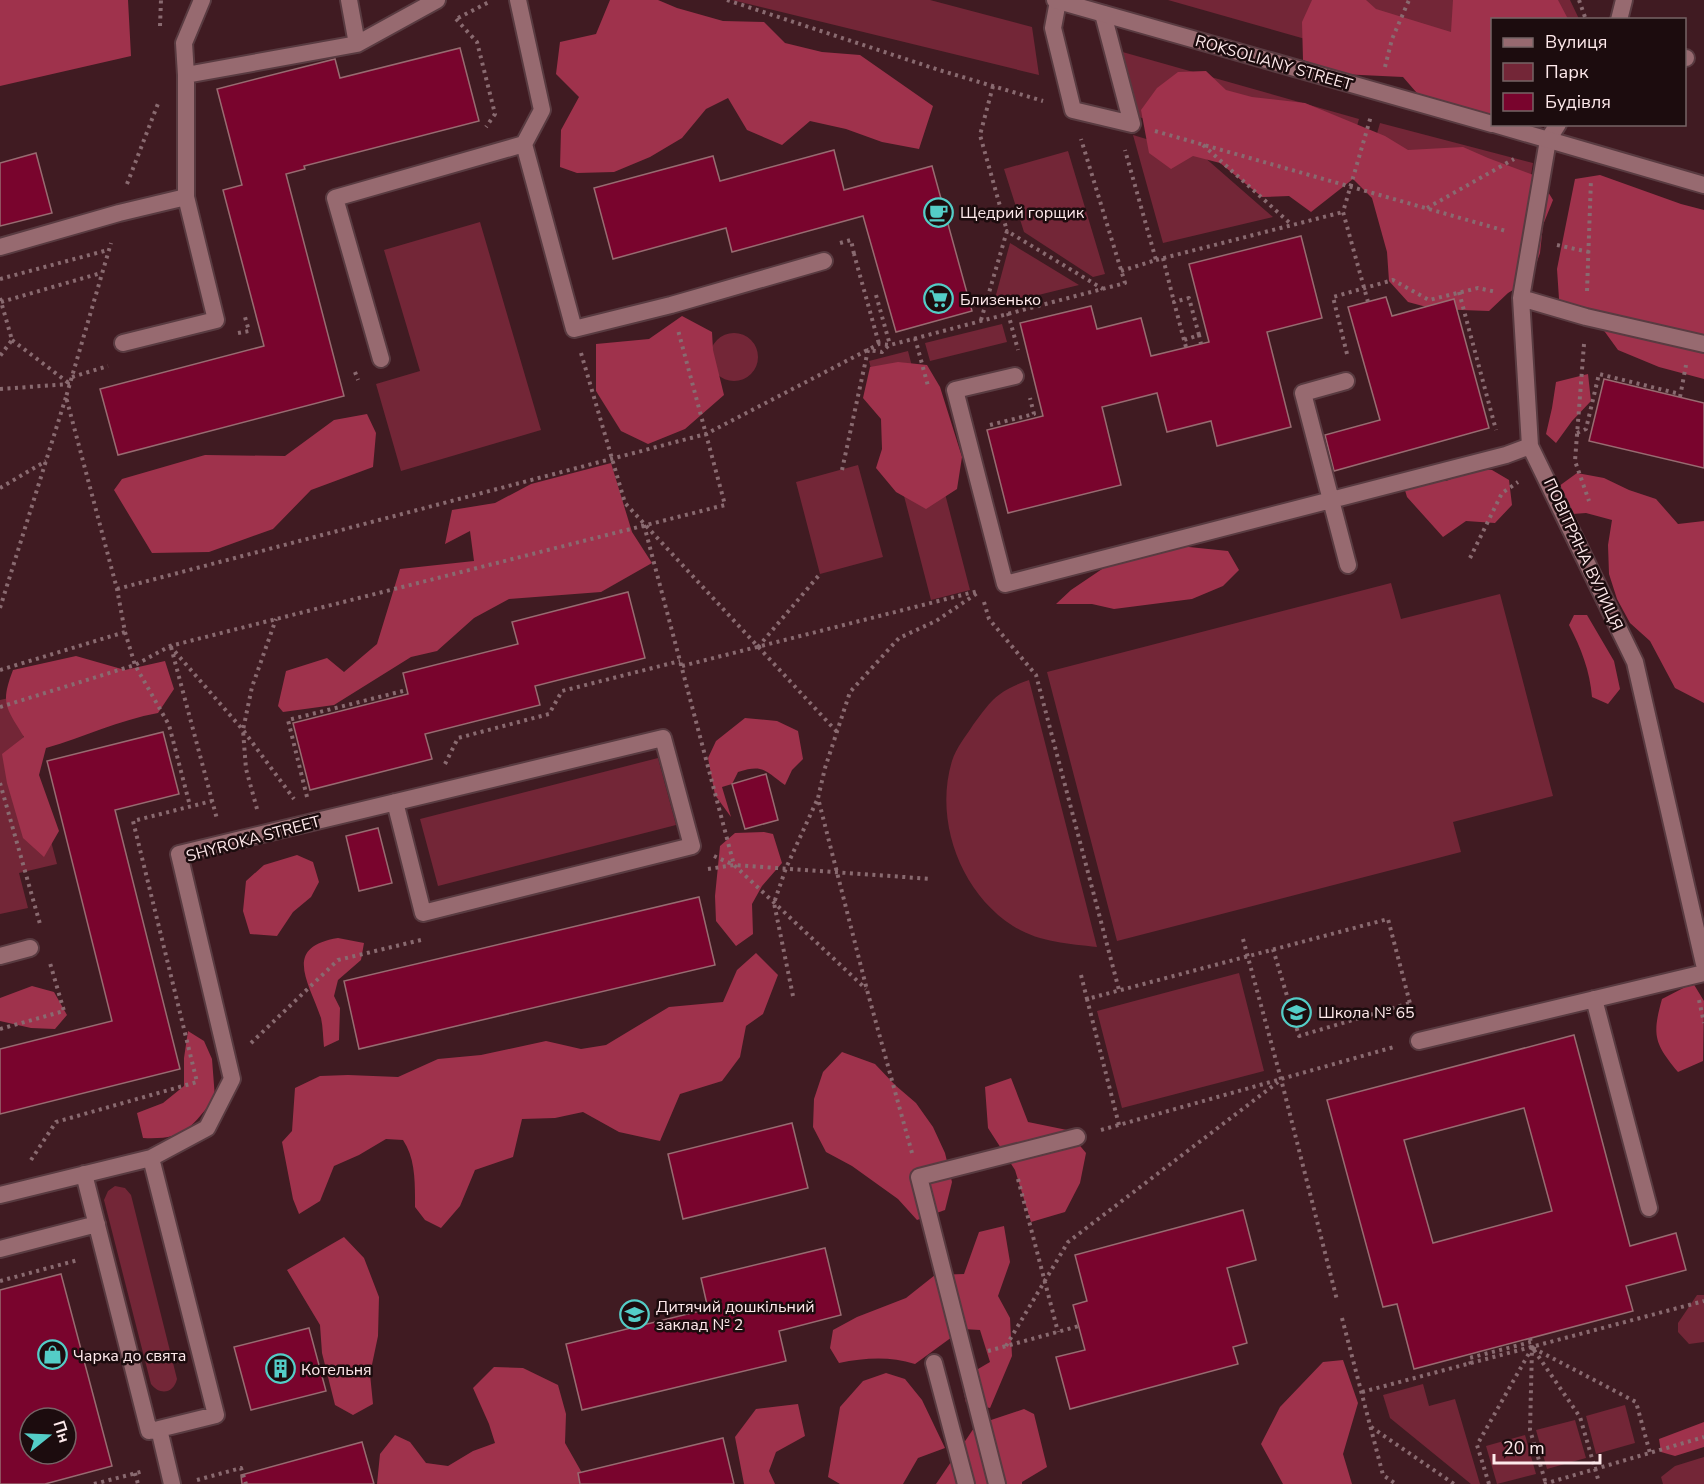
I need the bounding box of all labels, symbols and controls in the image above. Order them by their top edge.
legend [1491,18,1686,126]
street label: ROKSOLIANY STREET [1193,30,1355,96]
text: Вулиця [1545,30,1607,54]
text: Парк [1545,60,1589,84]
text: Будівля [1545,90,1611,114]
cafe icon: Щедрий горщик [923,196,955,228]
place label: Щедрий горщик [960,202,1085,224]
supermarket icon: Близенько [923,283,955,315]
place label: Близенько [960,289,1041,311]
street label: ПОВІТРЯНА ВУЛИЦЯ [1538,475,1628,634]
street label: SHYROKA STREET [184,810,323,867]
school or university icon: Школа № 65 [1281,996,1313,1028]
place label: Школа № 65 [1318,1002,1415,1024]
place label: Дитячий дошкільний заклад № 2 [656,1296,815,1336]
school or university icon: Дитячий дошкільний заклад № 2 [619,1299,651,1331]
shop icon: Чарка до свята [36,1339,68,1371]
place label: Чарка до свята [73,1345,186,1367]
building icon: Котельня [264,1353,296,1385]
place label: Котельня [301,1359,372,1381]
north arrow [18,1406,78,1466]
text: Пн [47,1418,75,1446]
scale bar [1494,1427,1600,1465]
text: 20 m [1503,1436,1545,1460]

